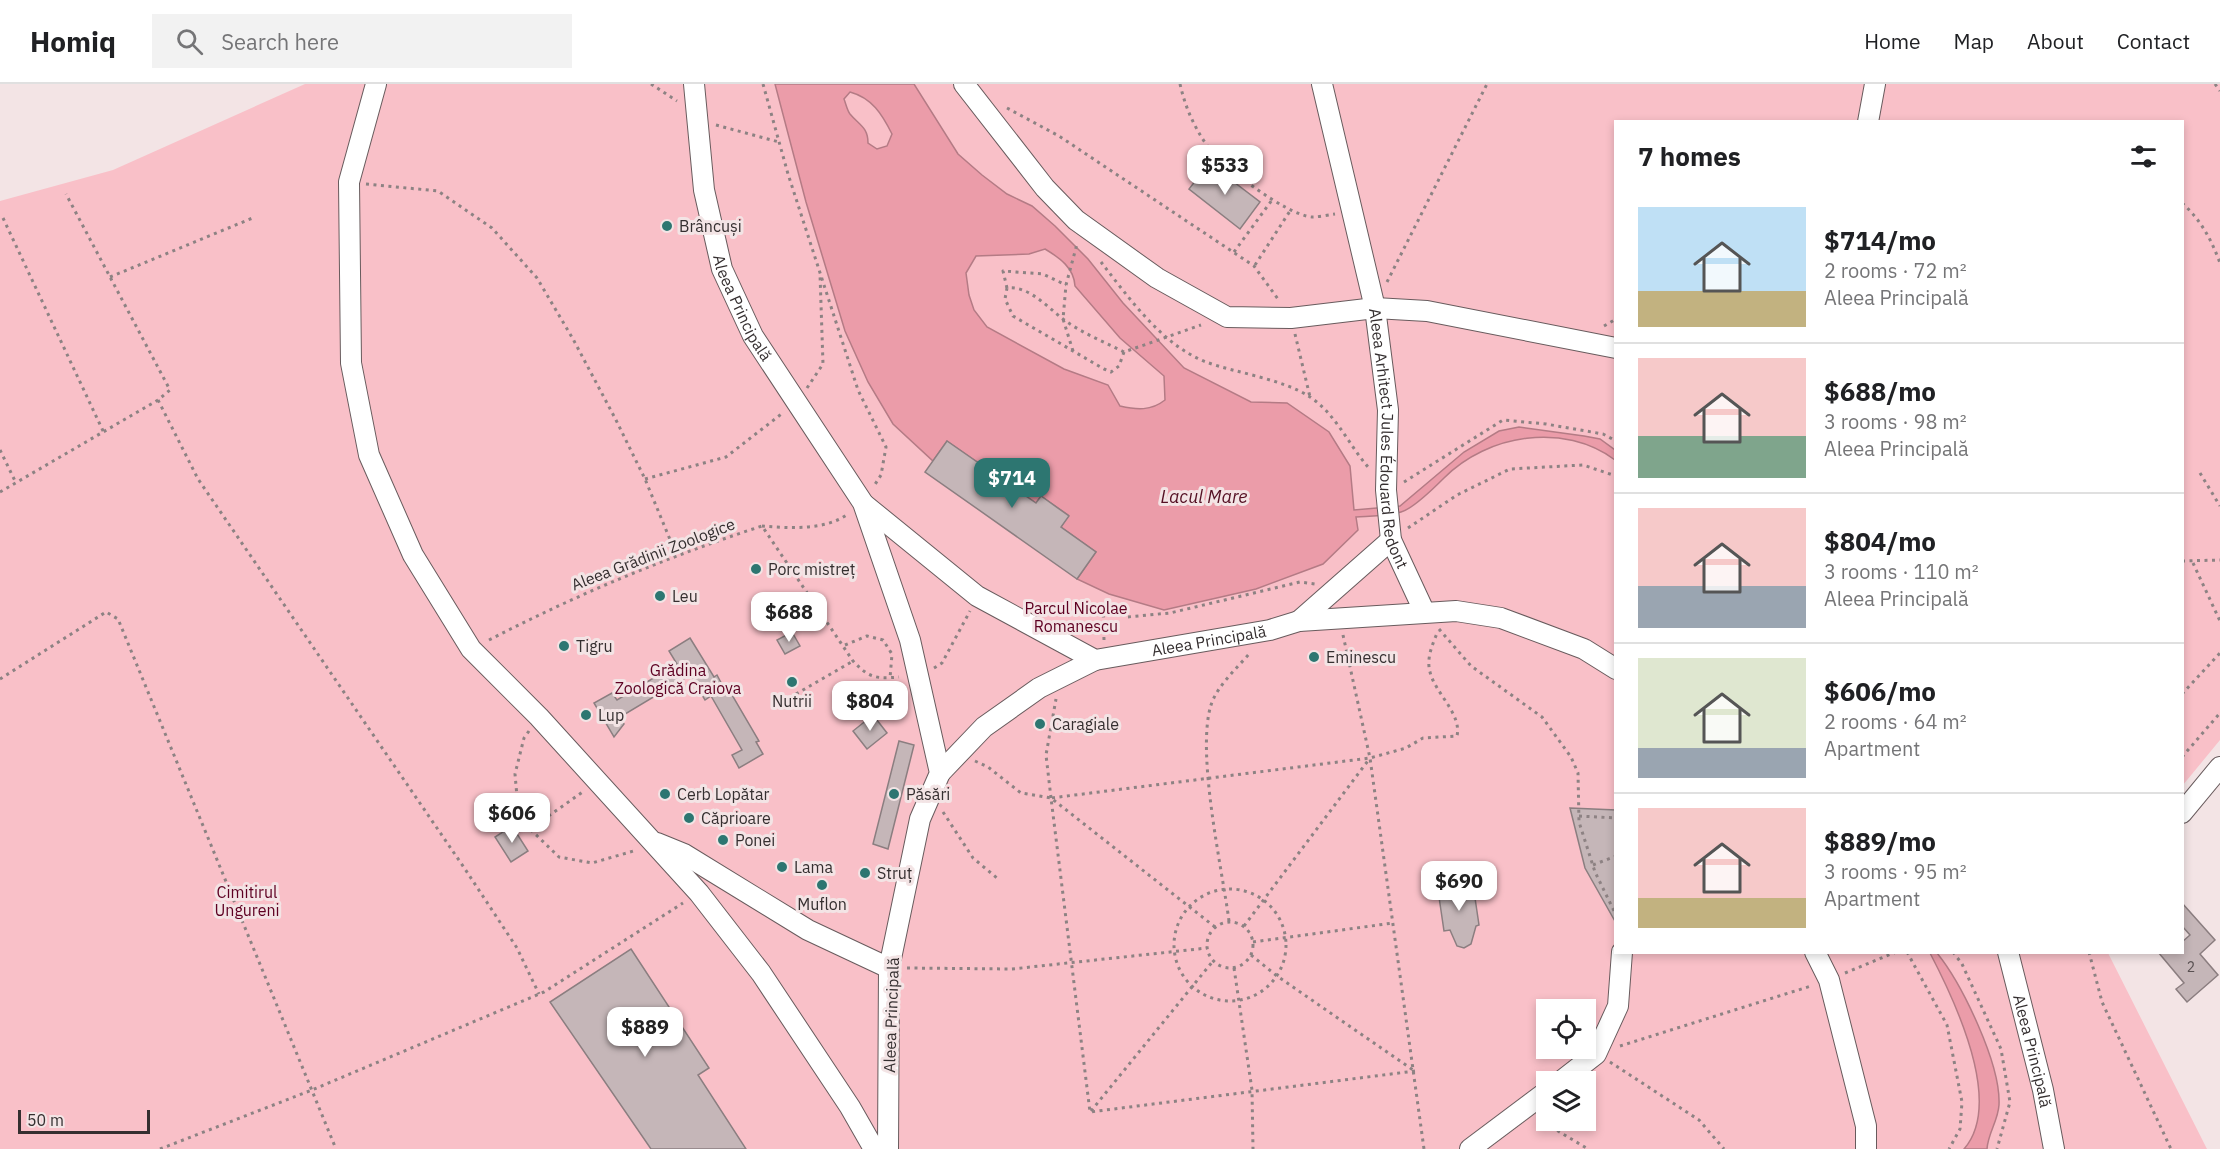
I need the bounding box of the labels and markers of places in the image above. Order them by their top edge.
pin: $533 [1189,145,1261,196]
place label: Brâncuși [679,216,742,236]
marker: Brâncuși [660,219,674,233]
pin: $714 [976,458,1048,509]
place label: Porc mistreț [768,559,855,580]
marker: Porc mistreț [749,562,763,576]
place label: Leu [672,586,698,606]
marker: Leu [653,589,667,603]
pin: $688 [753,592,825,643]
place label: Tigru [576,636,613,656]
marker: Tigru [557,639,571,653]
place label: Eminescu [1326,647,1396,667]
marker: Eminescu [1307,650,1321,664]
marker: Nutrii [785,675,799,689]
pin: $804 [834,681,906,732]
place label: Nutrii [772,691,812,711]
place label: Lup [598,705,624,725]
marker: Lup [579,708,593,722]
place label: Caragiale [1052,714,1119,734]
marker: Caragiale [1033,717,1047,731]
place label: Cerb Lopătar [677,784,769,804]
place label: Păsări [906,784,950,804]
marker: Cerb Lopătar [658,787,672,801]
marker: Păsări [887,787,901,801]
pin: $606 [476,793,548,844]
place label: Căprioare [701,808,771,828]
marker: Căprioare [682,811,696,825]
place label: Ponei [735,830,775,850]
marker: Ponei [716,833,730,847]
place label: Lama [794,857,834,877]
marker: Lama [775,860,789,874]
pin: $690 [1423,861,1495,912]
place label: Struț [877,863,913,884]
marker: Struț [858,866,872,880]
marker: Muflon [815,878,829,892]
place label: Muflon [797,894,847,914]
pin: $889 [609,1007,681,1058]

